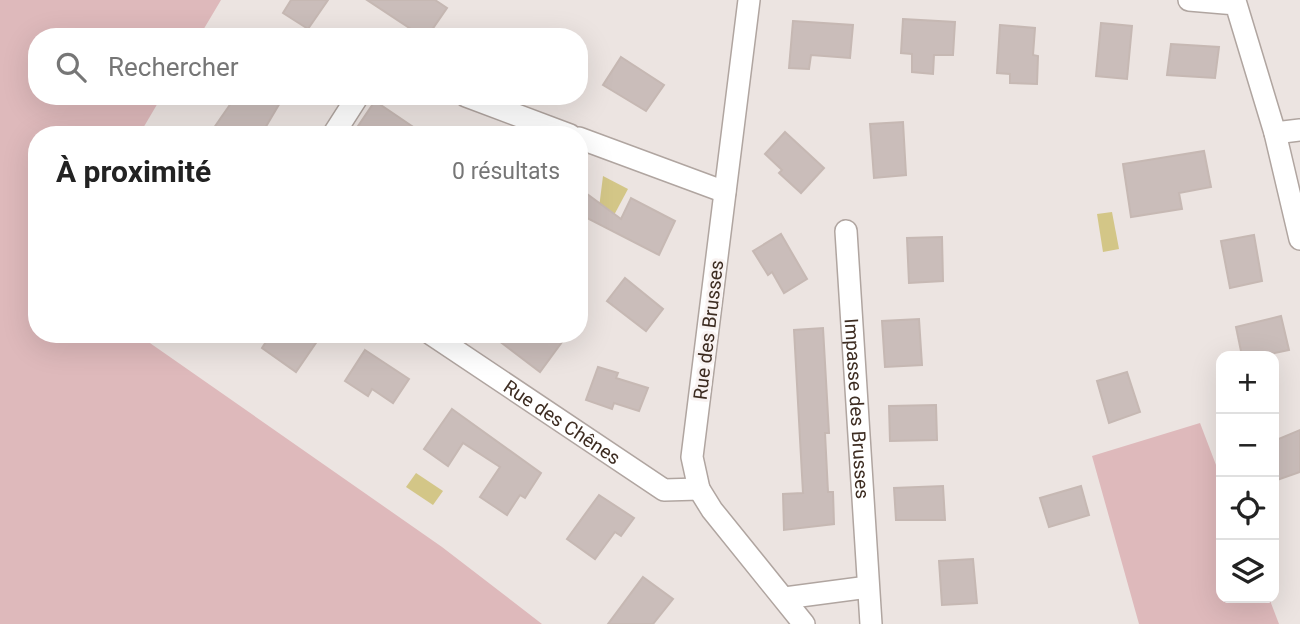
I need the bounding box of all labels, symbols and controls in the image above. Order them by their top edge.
search box [28,28,588,105]
icon: search [52,48,90,86]
text: Rechercher [108,52,239,82]
text: À proximité [56,154,211,189]
text: 0 résultats [452,158,560,185]
street label: Rue des Brusses [689,259,728,401]
street label: Impasse des Brusses [840,318,874,500]
map controls [1216,351,1279,603]
button: + [1216,351,1279,414]
street label: Rue des Chênes [499,375,625,470]
button: − [1216,414,1279,477]
button: locate [1216,477,1279,540]
button: layers [1216,540,1279,603]

